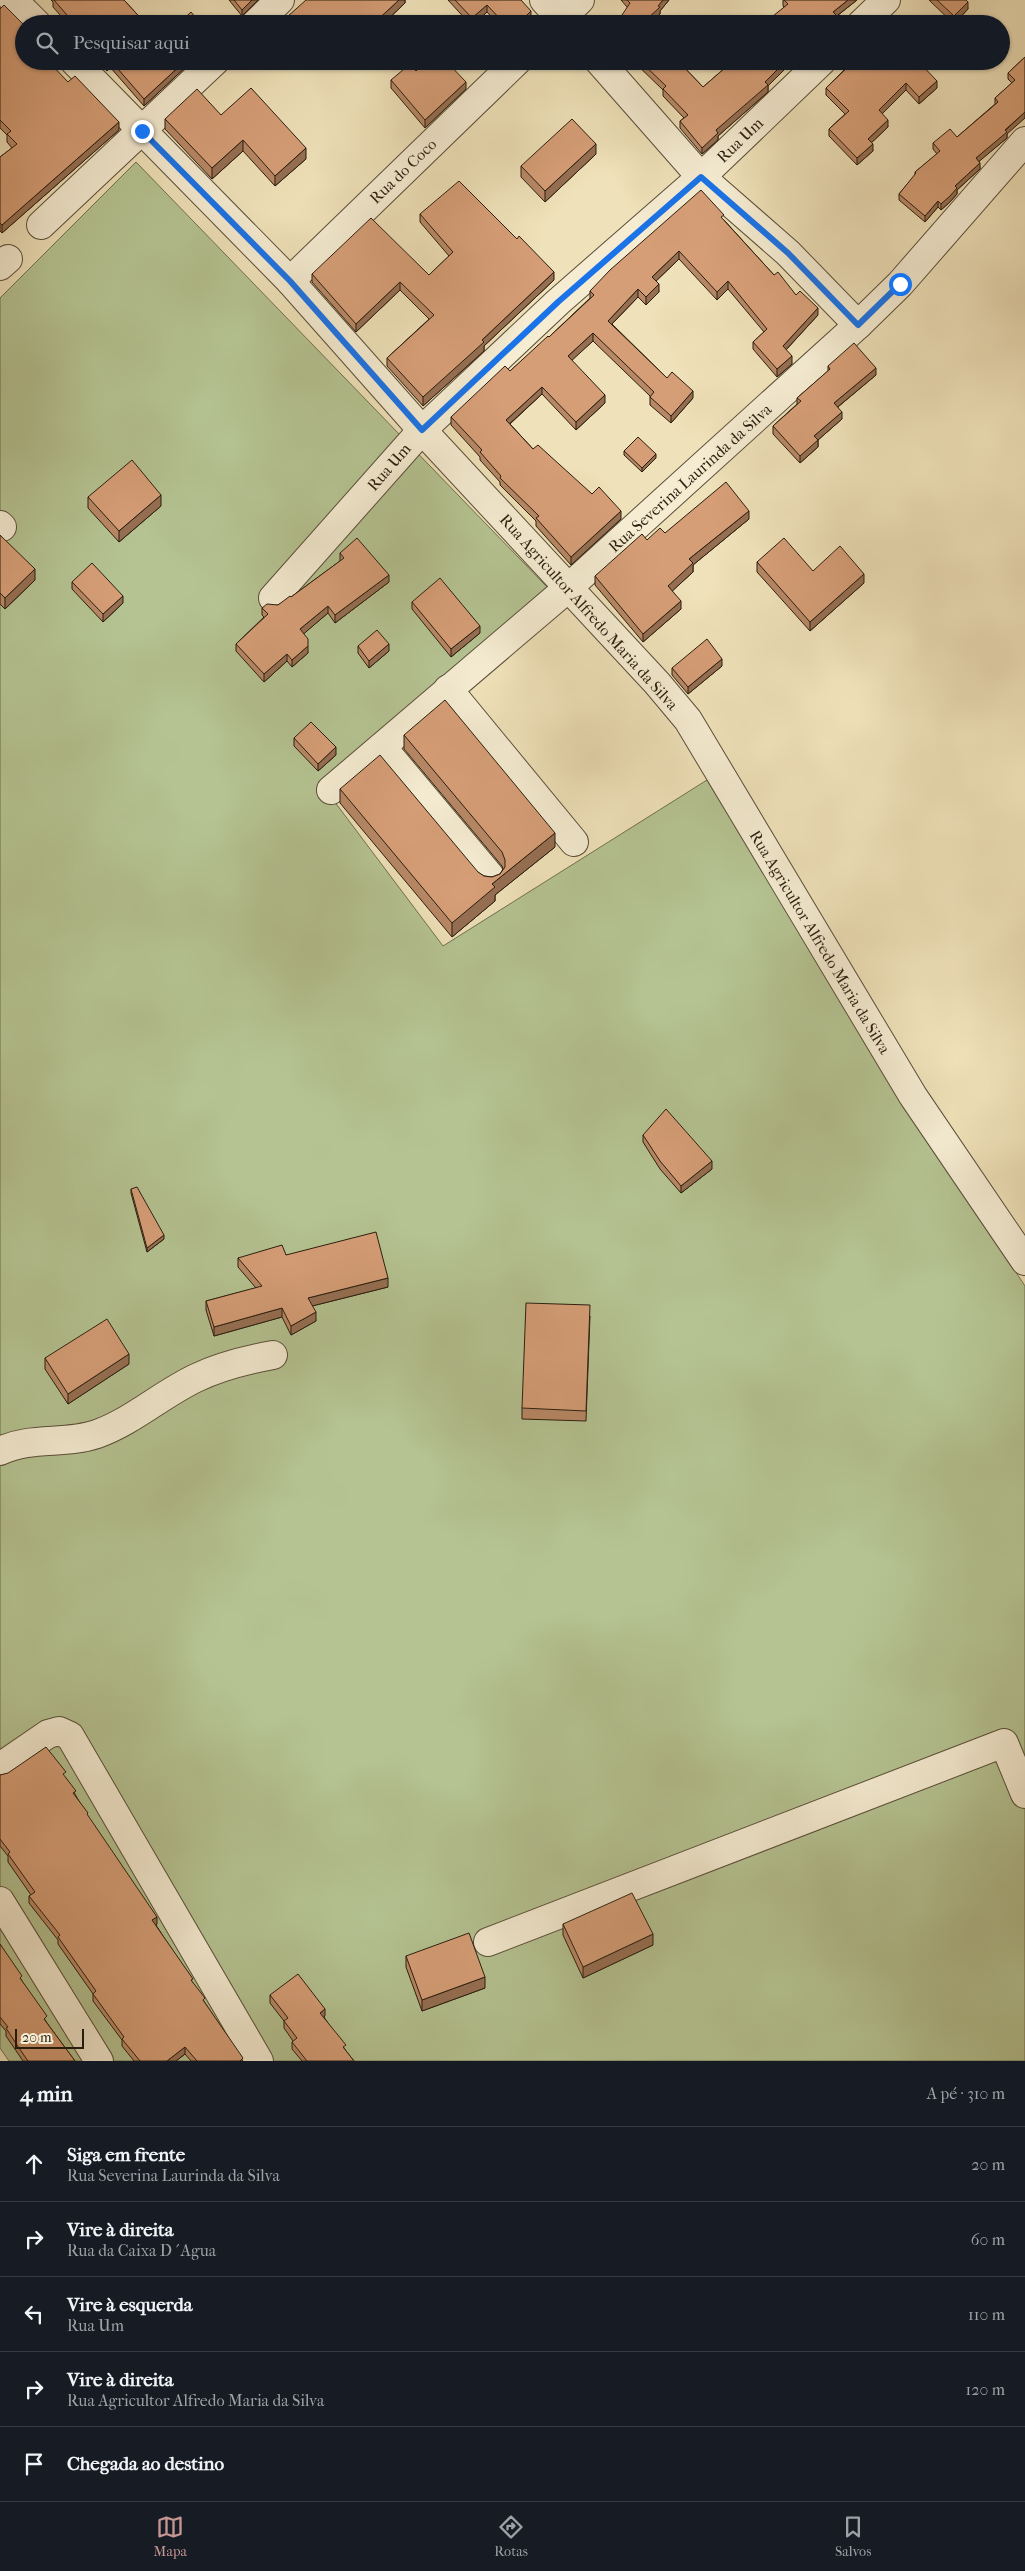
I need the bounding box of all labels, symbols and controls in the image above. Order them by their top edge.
search box [15,15,1010,70]
icon: search [33,29,61,57]
text: Pesquisar aqui [73,32,190,54]
street label: Rua Um [713,113,768,167]
route end [131,120,154,143]
street label: Rua do Coco [366,134,440,208]
route start [889,273,912,296]
street label: Rua Severina Laurinda da Silva [605,399,776,556]
street label: Rua Um [363,439,415,495]
street label: Rua Agricultor Alfredo Maria da Silva [496,510,683,714]
street label: Rua Agricultor Alfredo Maria da Silva [746,827,895,1058]
scale bar [15,2026,84,2049]
text: 20 m [22,2029,52,2046]
text: 4 min [20,2082,73,2106]
text: A pé · 310 m [927,2084,1005,2103]
text: Siga em frente [67,2144,185,2166]
icon: ahead [20,2150,48,2178]
text: 20 m [971,2155,1005,2174]
text: Rua Severina Laurinda da Silva [67,2166,280,2185]
text: Vire à direita [67,2219,174,2241]
icon: right [20,2225,48,2253]
text: 60 m [971,2230,1005,2249]
text: Rua da Caixa D´Agua [67,2241,216,2260]
text: Vire à esquerda [67,2294,193,2316]
icon: left [20,2300,48,2328]
text: 110 m [968,2305,1005,2324]
text: Rua Um [67,2316,124,2335]
text: Vire à direita [67,2369,174,2391]
icon: right [20,2375,48,2403]
text: 120 m [966,2380,1005,2399]
text: Rua Agricultor Alfredo Maria da Silva [67,2391,324,2410]
icon: arrive [20,2450,48,2478]
text: Chegada ao destino [67,2453,224,2475]
tab: Mapa [154,2513,187,2560]
tab: Rotas [494,2513,528,2560]
tab: Salvos [835,2513,871,2560]

